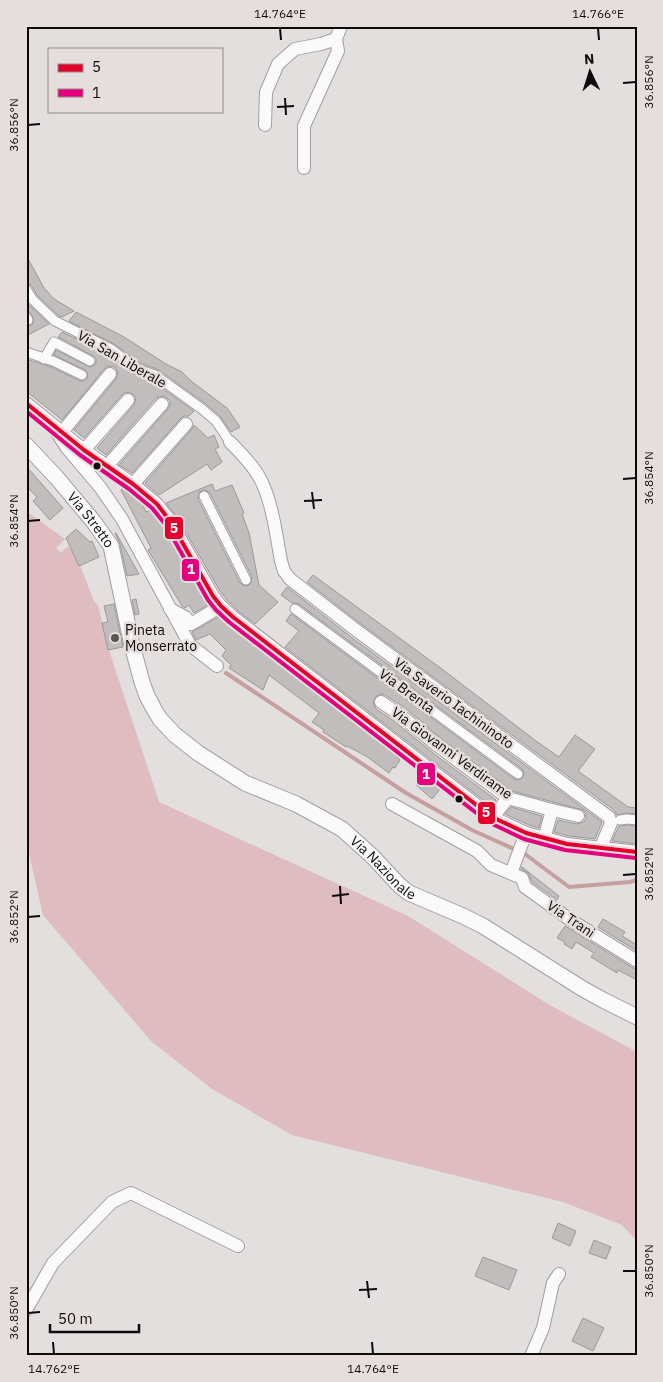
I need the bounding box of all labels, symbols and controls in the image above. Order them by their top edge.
text: 14.764°E [254,6,306,21]
text: 14.766°E [572,6,624,21]
legend [48,48,222,112]
north arrow [566,48,616,98]
text: N [583,50,595,68]
text: 36.856°N [641,55,656,109]
text: 5 [92,57,101,76]
text: 1 [92,83,101,102]
text: 36.856°N [6,98,21,152]
street label: Via San Liberale [74,326,170,392]
text: 36.854°N [641,451,656,505]
unlabelled marker [92,461,102,471]
street label: Via Stretto [63,488,118,551]
text: 36.854°N [6,494,21,548]
line badge: 5 [164,516,184,540]
text: 5 [170,519,178,537]
line badge: 1 [181,558,200,582]
text: 1 [187,560,196,578]
place label: Pineta Monserrato [125,621,197,655]
marker: Pineta Monserrato [109,632,121,644]
street label: Via Saverio Iachininoto [390,653,518,753]
street label: Via Brenta [375,665,439,718]
street label: Via Giovanni Verdirame [388,703,516,803]
line badge: 1 [416,762,436,786]
text: 1 [422,765,431,783]
unlabelled marker [454,794,464,804]
line badge: 5 [477,801,496,825]
text: 5 [482,803,490,821]
street label: Via Nazionale [346,832,419,904]
text: 36.852°N [641,847,656,901]
text: 36.852°N [6,890,21,944]
street label: Via Trani [543,896,599,942]
text: 36.850°N [641,1244,656,1298]
text: 36.850°N [6,1286,21,1340]
scale bar [50,1302,139,1334]
text: 50 m [58,1309,93,1328]
text: 14.762°E [28,1361,80,1376]
text: 14.764°E [347,1361,399,1376]

